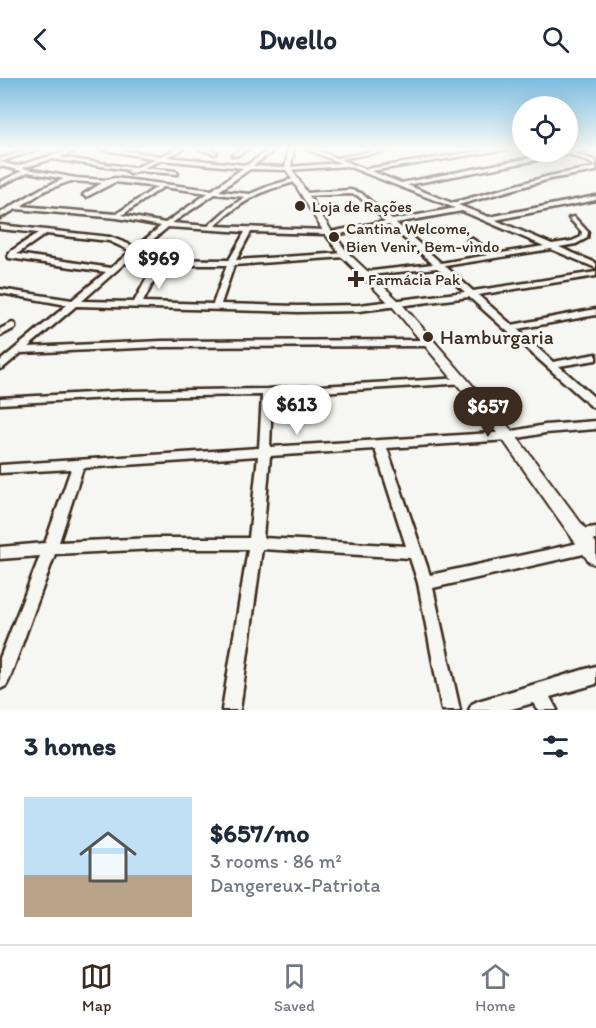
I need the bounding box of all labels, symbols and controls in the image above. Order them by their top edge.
icon: back [24,23,57,56]
text: Dwello [259,23,337,56]
icon: search [539,23,572,56]
map controls [512,96,578,162]
button: locate [512,96,578,162]
place label: Loja de Rações [312,197,412,216]
marker: Loja de Rações [293,199,307,213]
place label: Cantina Welcome, Bien Venir, Bem-vindo [346,219,500,256]
marker: Cantina Welcome, Bien Venir, Bem-vindo [327,230,341,244]
pin: $969 [123,239,195,290]
text: $969 [138,246,180,270]
place label: Farmácia Pak [368,270,461,289]
marker: Farmácia Pak [349,272,363,286]
place label: Hamburgaria [440,325,554,349]
marker: Hamburgaria [421,330,435,344]
pin: $613 [261,385,333,436]
pin: $657 [452,387,524,438]
text: $613 [277,392,317,416]
text: $657 [467,394,509,418]
text: 3 homes [24,730,116,762]
icon: filters [539,730,572,763]
text: $657/mo [210,817,309,849]
icon: home [72,821,144,893]
text: 3 rooms · 86 m² [210,849,342,873]
text: Dangereux-Patriota [210,873,380,897]
tab: Map [80,960,113,1015]
tab: Saved [274,960,315,1015]
tab: Home [475,960,516,1015]

